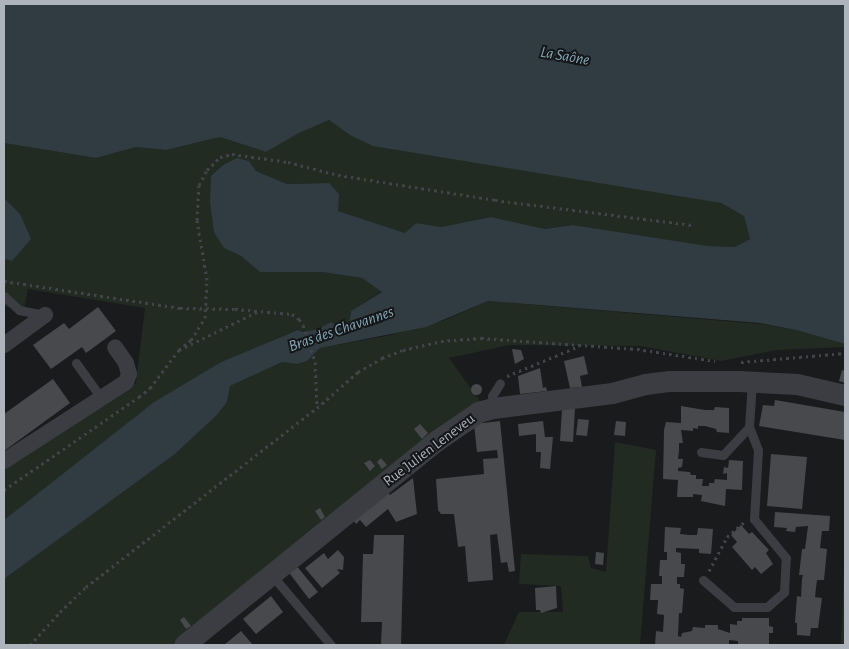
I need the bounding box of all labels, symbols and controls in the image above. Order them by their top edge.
water label: La Saône [539,42,591,70]
water label: Bras des Chavannes [286,302,396,356]
street label: Rue Julien Leneveu [380,410,478,490]

